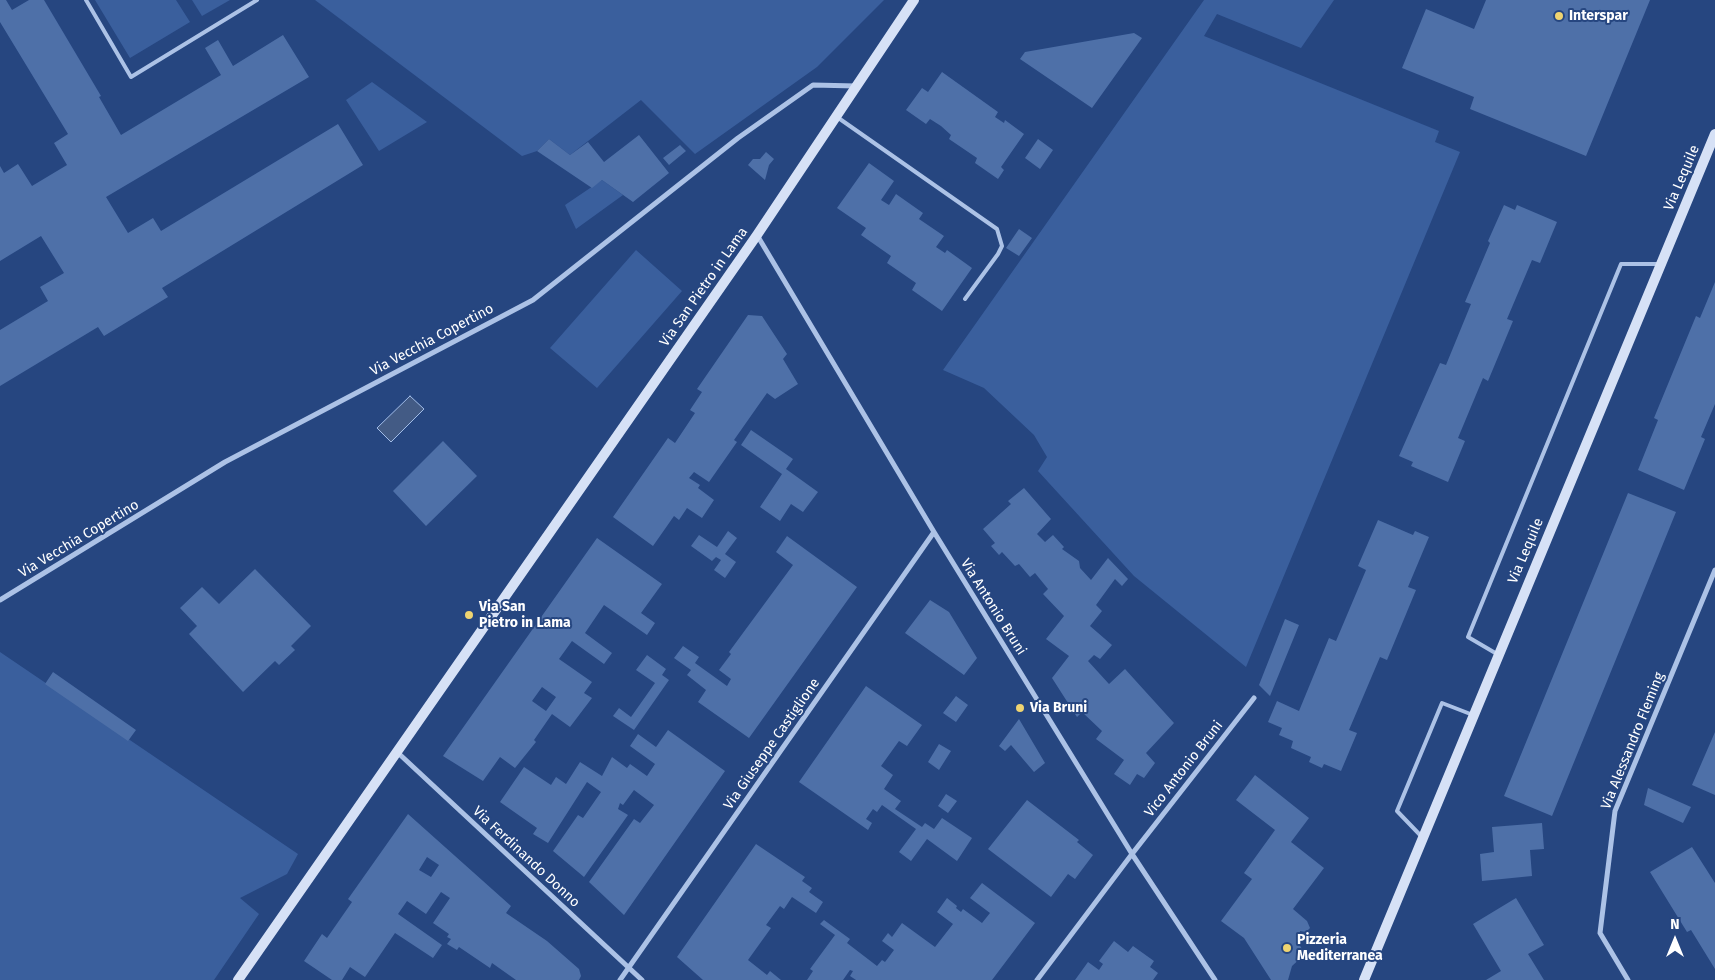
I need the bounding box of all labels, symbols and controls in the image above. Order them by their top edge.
place label: Interspar [1569,8,1628,24]
marker: Interspar [1553,10,1565,22]
street label: Via Lequile [1661,143,1703,213]
street label: Via San Pietro in Lama [656,224,752,350]
street label: Via Vecchia Copertino [367,300,497,380]
street label: Via Vecchia Copertino [16,496,142,582]
street label: Via Lequile [1505,516,1547,586]
street label: Via Antonio Bruni [957,556,1029,658]
place label: Via San Pietro in Lama [479,599,571,632]
marker: Via San Pietro in Lama [463,609,475,621]
street label: Via Alessandro Fleming [1598,670,1668,812]
street label: Via Giuseppe Castiglione [720,675,824,813]
place label: Via Bruni [1030,700,1087,716]
marker: Via Bruni [1014,702,1026,714]
street label: Vico Antonio Bruni [1141,718,1227,820]
street label: Via Ferdinando Donno [469,803,583,911]
north arrow [1650,915,1700,965]
text: N [1670,916,1680,933]
place label: Pizzeria Mediterranea [1297,932,1383,964]
marker: Pizzeria Mediterranea [1281,942,1293,954]

